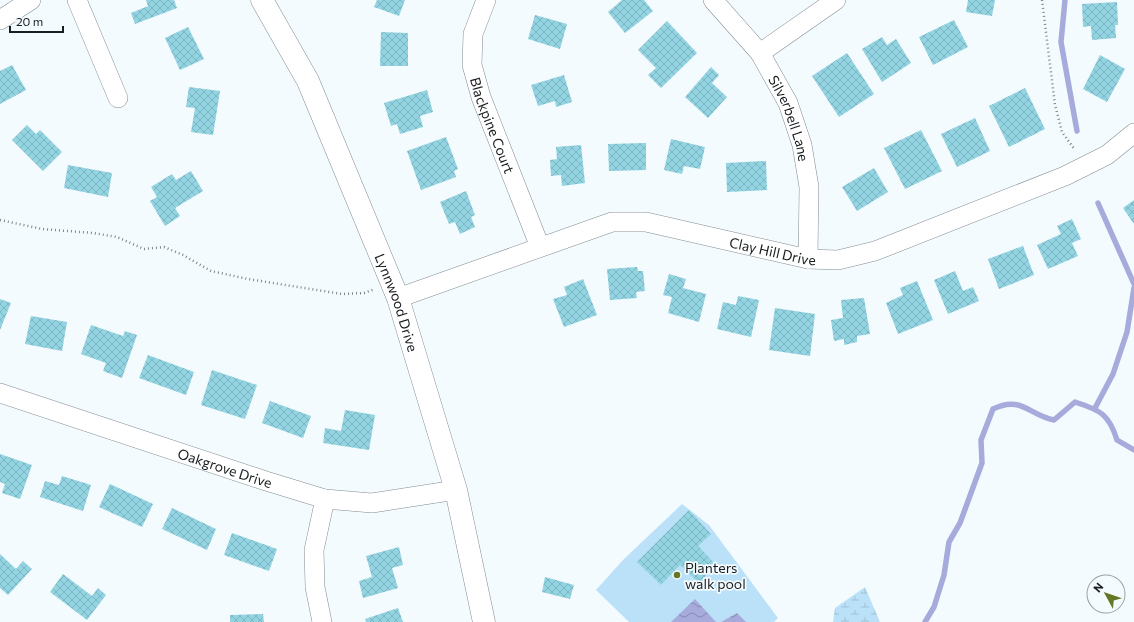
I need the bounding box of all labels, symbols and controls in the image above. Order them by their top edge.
scale bar [10,8,63,34]
text: 20 m [16,14,43,28]
street label: Silverbell Lane [765,72,813,163]
street label: Blackpine Court [467,75,519,176]
street label: Clay Hill Drive [728,233,816,268]
street label: Lynnwood Drive [372,251,422,354]
street label: Oakgrove Drive [176,444,274,491]
place label: Planters walk pool [685,559,746,592]
marker: Planters walk pool [672,570,682,580]
north arrow [1086,574,1126,614]
text: N [1090,580,1106,595]

